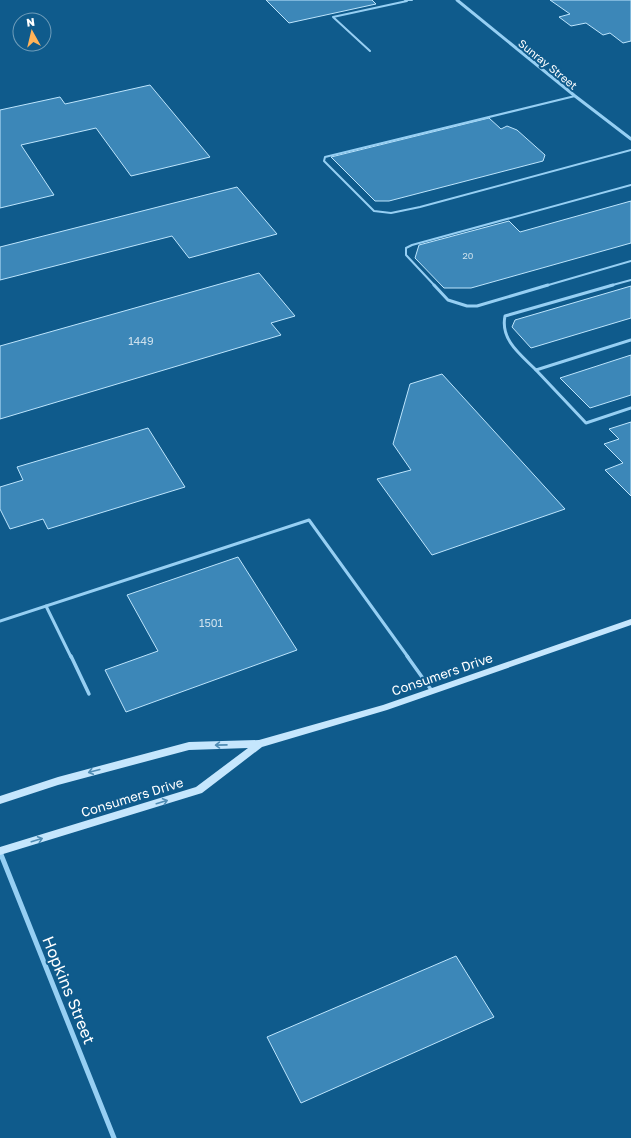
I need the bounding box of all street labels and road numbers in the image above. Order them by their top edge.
street label: Sunray Street [516,36,580,92]
street label: Consumers Drive [389,649,495,699]
street label: Consumers Drive [79,774,185,820]
street label: Hopkins Street [38,933,100,1047]

